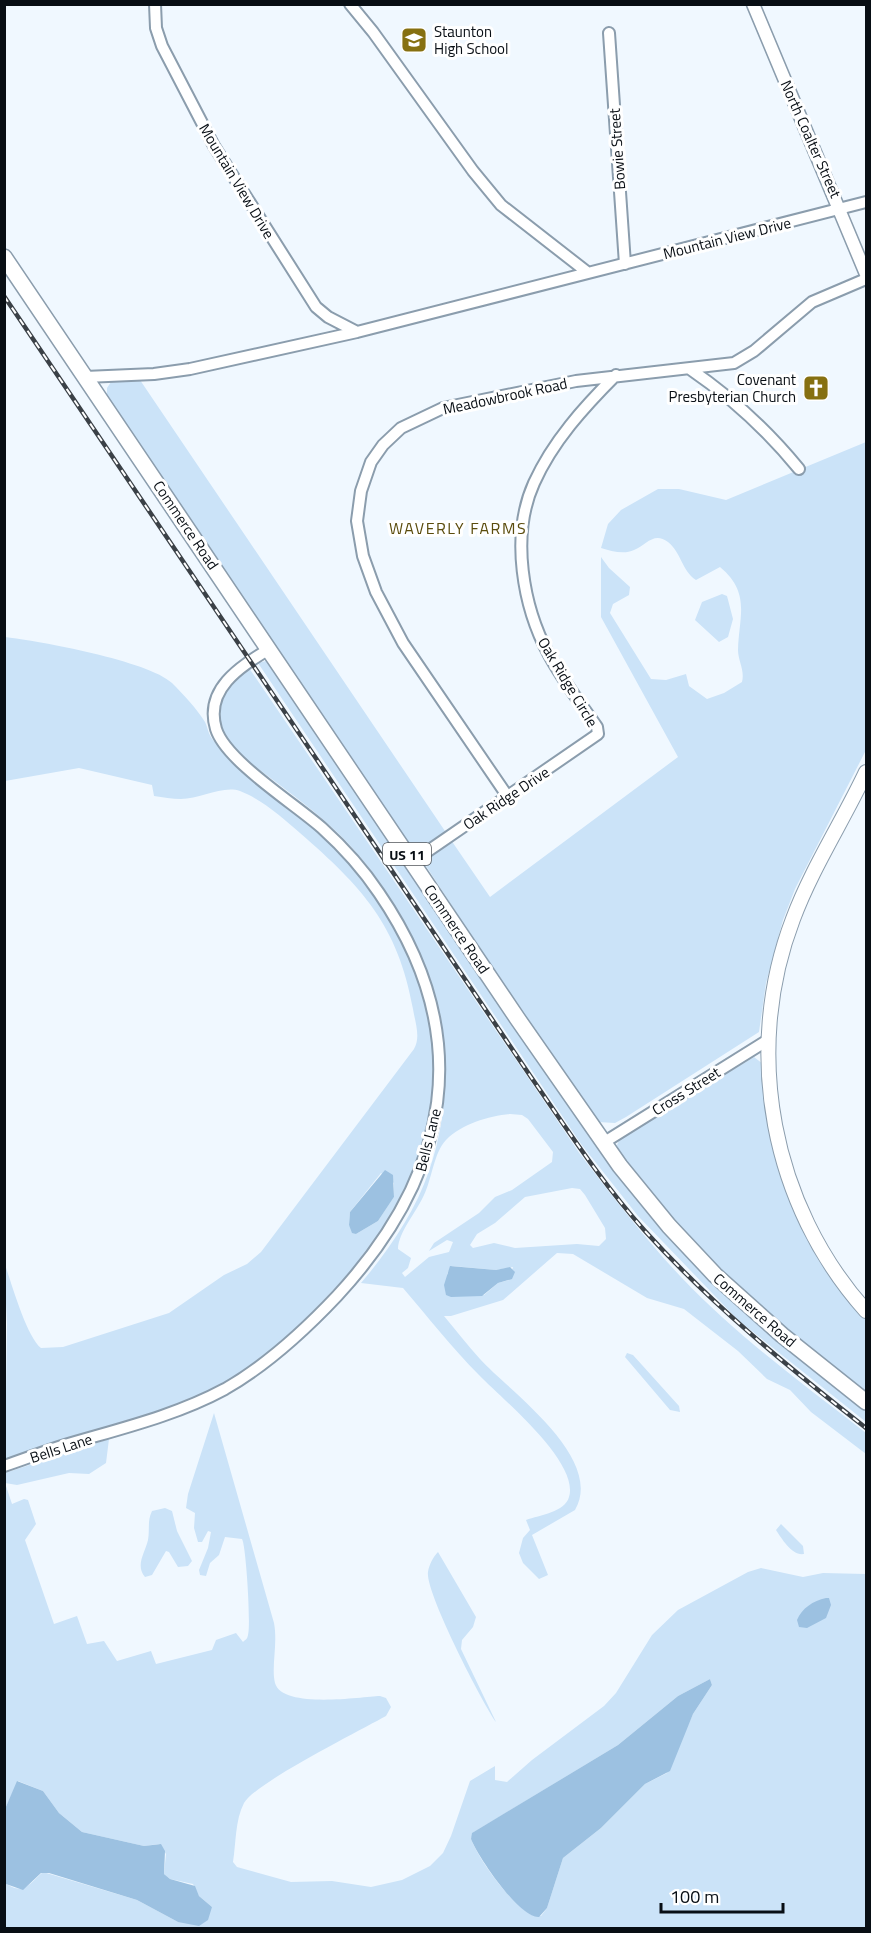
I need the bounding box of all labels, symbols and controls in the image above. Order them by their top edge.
place label: Staunton High School [434,20,509,60]
school or university icon: Staunton High School [399,25,429,55]
street label: North Coalter Street [775,76,848,202]
street label: Bowie Street [603,107,631,190]
street label: Mountain View Drive [193,119,281,243]
street label: Mountain View Drive [661,211,793,265]
place label: Covenant Presbyterian Church [669,368,797,408]
street label: Meadowbrook Road [441,372,569,420]
church icon: Covenant Presbyterian Church [801,373,831,403]
street label: Commerce Road [148,476,224,574]
district label: WAVERLY FARMS [389,516,527,540]
street label: Oak Ridge Circle [532,633,604,731]
street label: Oak Ridge Drive [458,761,554,835]
road number: US 11 [383,843,431,865]
street label: Commerce Road [419,880,495,978]
street label: Cross Street [647,1060,725,1121]
street label: Bells Lane [409,1106,447,1174]
street label: Commerce Road [708,1267,802,1353]
street label: Bells Lane [27,1427,95,1469]
scale bar [661,1876,782,1914]
text: 100 m [670,1883,719,1910]

